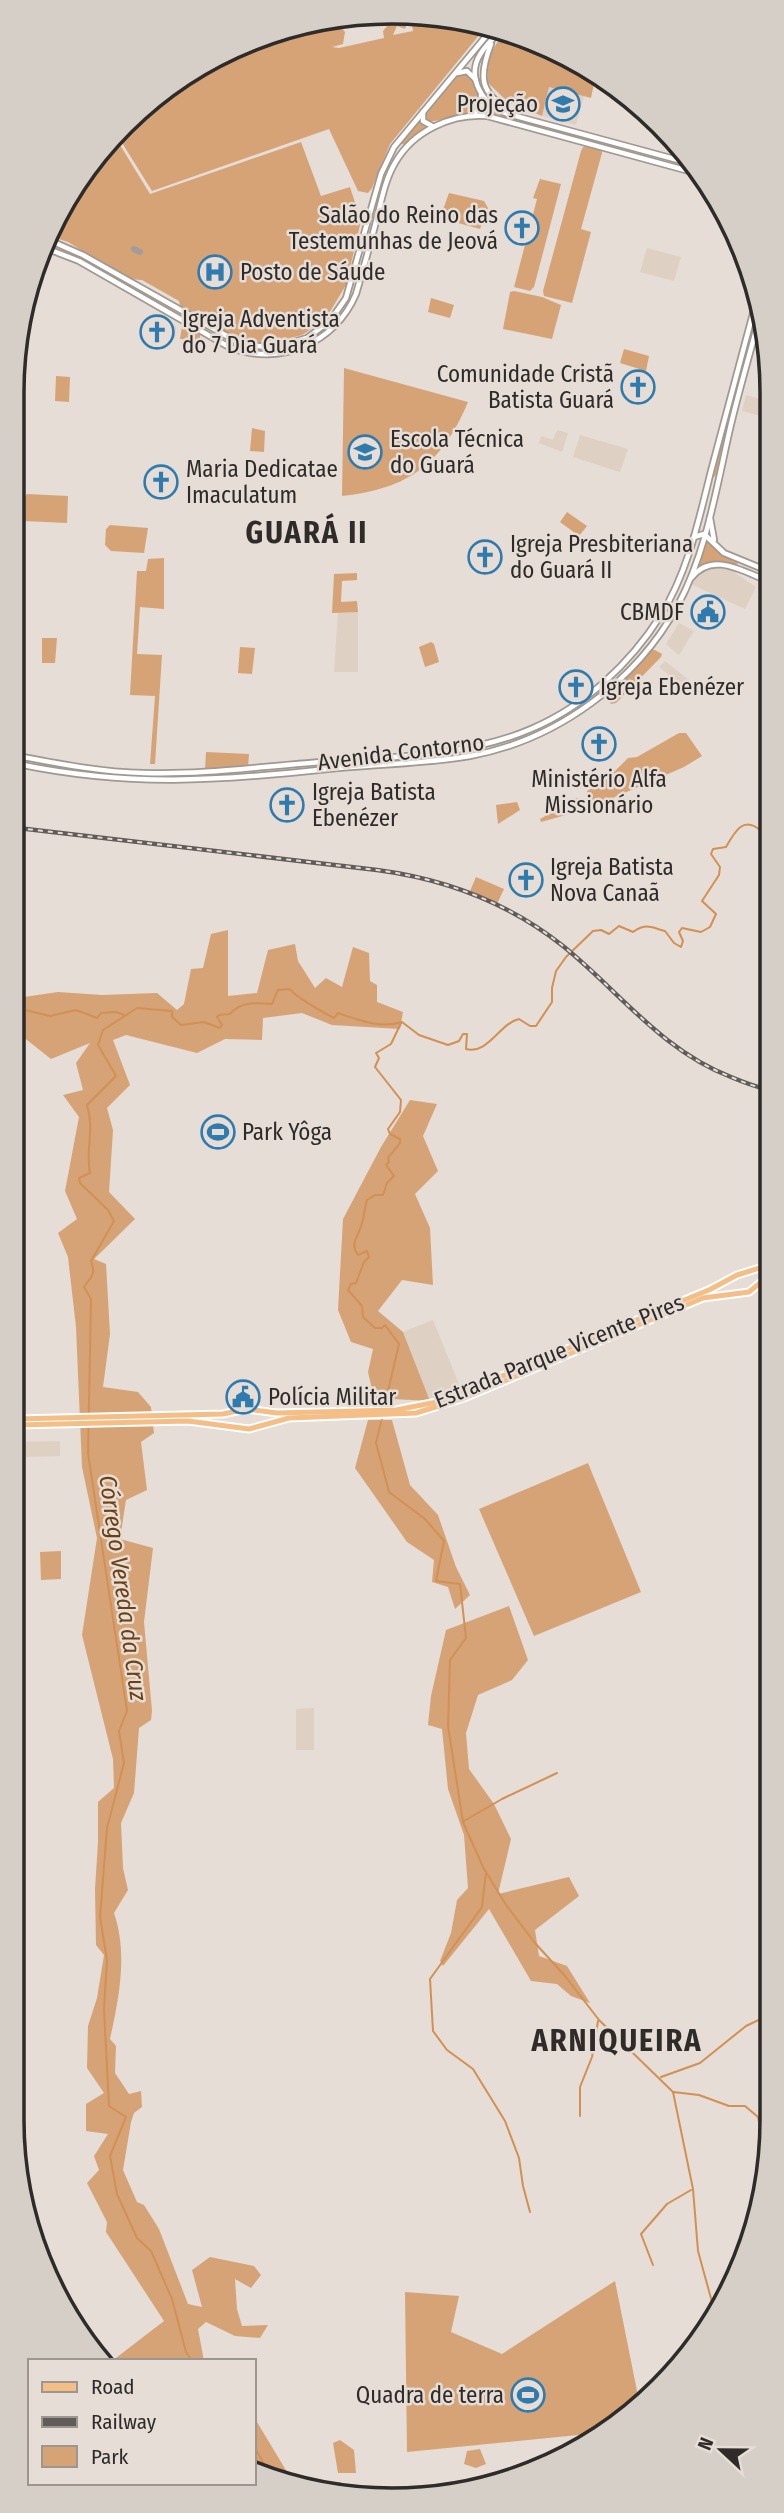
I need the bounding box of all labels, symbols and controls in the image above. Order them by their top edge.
school or university icon: Projeção [544,85,582,123]
place label: Projeção [457,90,538,118]
place label: Salão do Reino das Testemunhas de Jeová [289,201,498,255]
church icon: Salão do Reino das Testemunhas de Jeová [503,209,541,247]
hospital icon: Posto de Sáude [196,253,234,291]
place label: Posto de Sáude [240,258,385,286]
place label: Igreja Adventista do 7 Dia Guará [182,305,340,359]
church icon: Igreja Adventista do 7 Dia Guará [138,313,176,351]
place label: Comunidade Cristã Batista Guará [437,360,614,414]
church icon: Comunidade Cristã Batista Guará [619,368,657,406]
place label: Escola Técnica do Guará [390,425,524,479]
school or university icon: Escola Técnica do Guará [346,433,384,471]
place label: Maria Dedicatae Imaculatum [186,455,338,509]
church icon: Maria Dedicatae Imaculatum [142,463,180,501]
district label: GUARÁ II [246,513,368,551]
place label: Igreja Presbiteriana do Guará II [510,530,693,584]
church icon: Igreja Presbiteriana do Guará II [466,538,504,576]
public building icon: CBMDF [689,593,727,631]
place label: CBMDF [620,598,684,626]
church icon: Igreja Ebenézer [557,668,595,706]
place label: Igreja Ebenézer [600,673,744,701]
church icon: Ministério Alfa Missionário [580,725,618,763]
street label: Avenida Contorno [316,728,486,776]
place label: Ministério Alfa Missionário [531,765,667,819]
place label: Igreja Batista Ebenézer [312,778,436,832]
church icon: Igreja Batista Ebenézer [268,786,306,824]
place label: Igreja Batista Nova Canaã [550,853,674,907]
church icon: Igreja Batista Nova Canaã [507,861,545,899]
sports icon: Park Yôga [199,1113,237,1151]
place label: Park Yôga [242,1118,332,1146]
street label: Estrada Parque Vicente Pires [430,1288,688,1414]
public building icon: Polícia Militar [224,1378,262,1416]
place label: Polícia Militar [268,1383,396,1411]
water label: Córrego Vereda da Cruz [93,1474,153,1703]
district label: ARNIQUEIRA [530,2023,703,2059]
legend [28,2359,256,2485]
text: Road [91,2374,135,2400]
sports icon: Quadra de terra [509,2376,547,2414]
place label: Quadra de terra [356,2381,504,2409]
text: Railway [91,2409,157,2435]
north arrow [686,2415,756,2485]
text: N [693,2434,718,2453]
text: Park [91,2444,129,2470]

